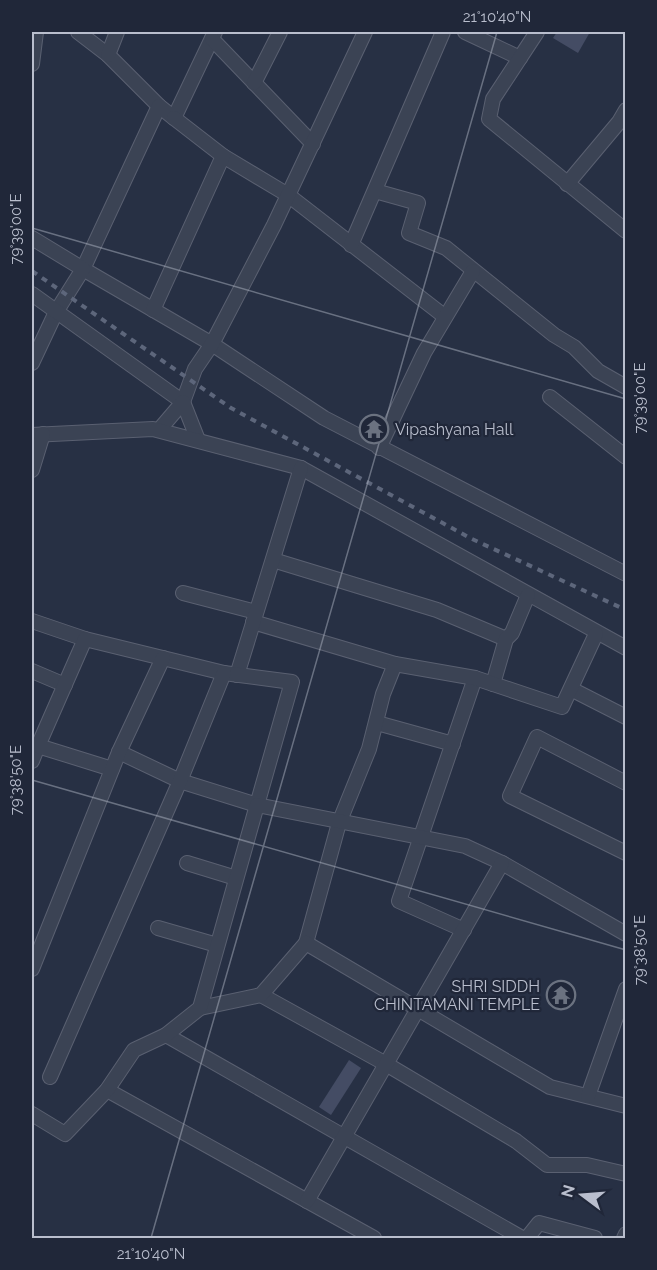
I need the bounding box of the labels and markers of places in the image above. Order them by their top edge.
temple icon: Vipashyana Hall [358,413,390,445]
place label: Vipashyana Hall [395,420,514,439]
place label: SHRI SIDDH CHINTAMANI TEMPLE [374,977,540,1014]
temple icon: SHRI SIDDH CHINTAMANI TEMPLE [545,979,577,1011]

